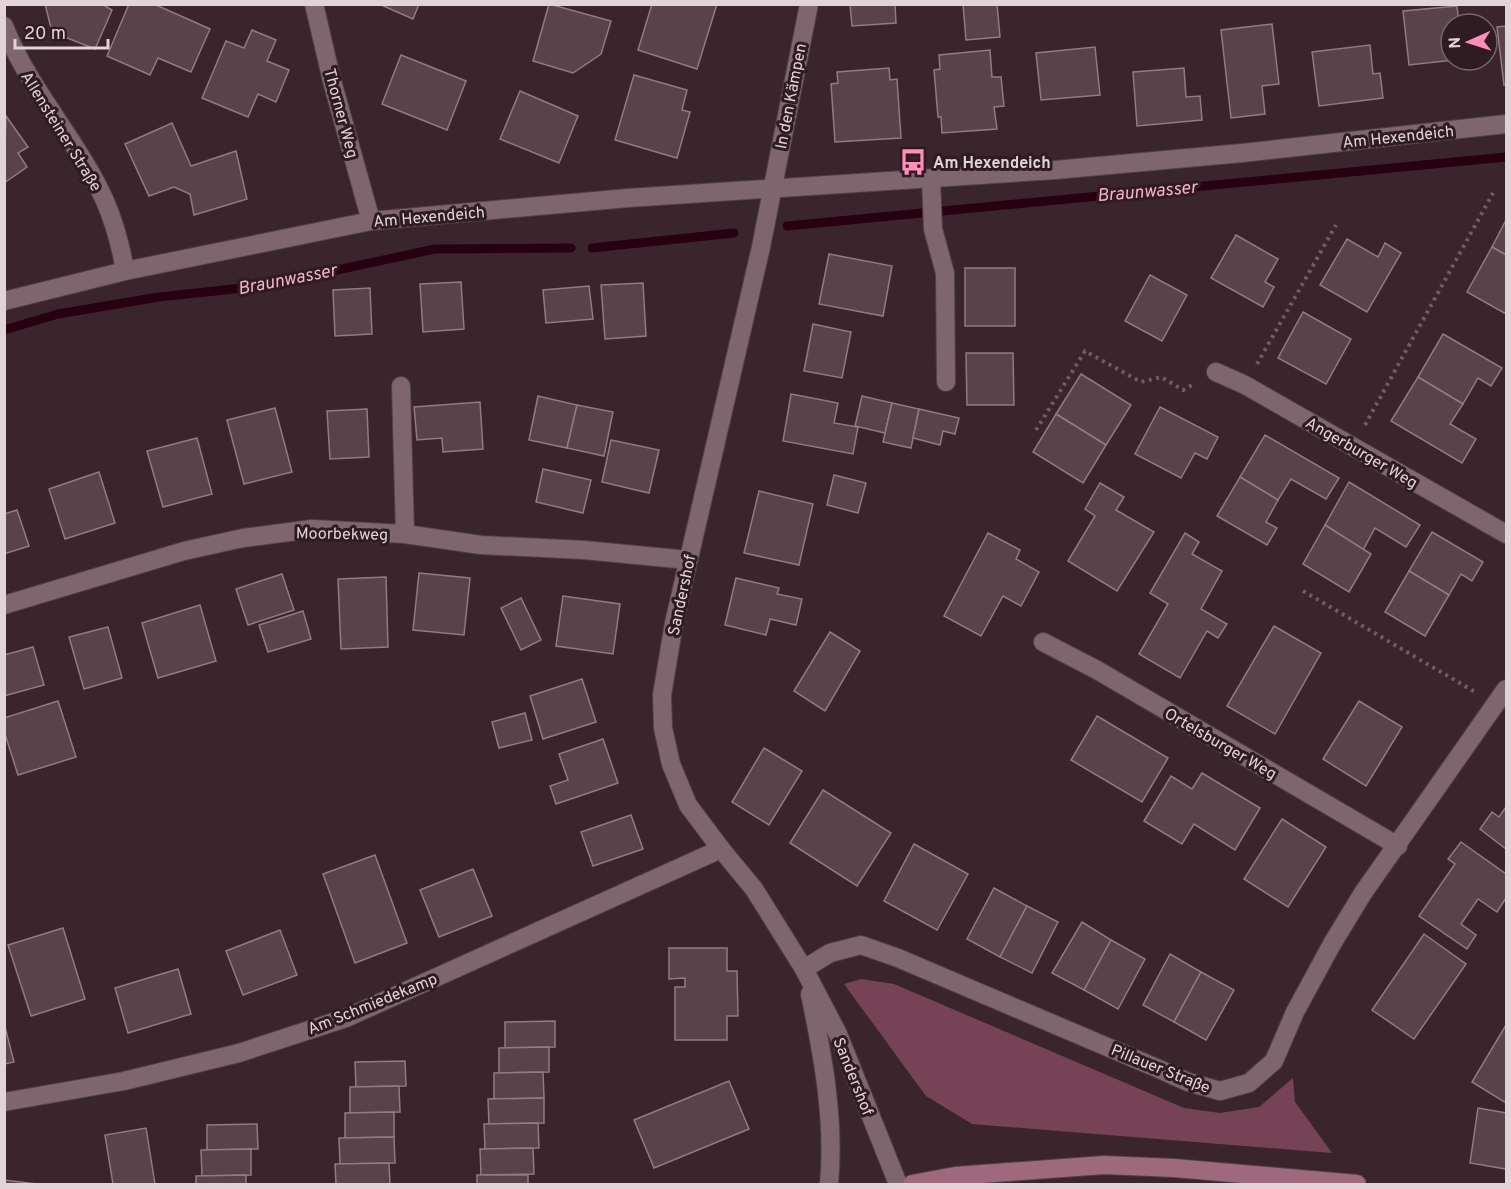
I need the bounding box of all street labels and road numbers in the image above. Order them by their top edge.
street label: In den Kämpen [772,42,812,151]
street label: Thorner Weg [318,66,362,161]
street label: Allensteiner Straße [15,68,105,196]
street label: Am Hexendeich [1341,122,1455,154]
street label: Am Hexendeich [373,203,486,233]
street label: Angerburger Weg [1301,414,1421,494]
street label: Moorbekweg [296,524,388,546]
street label: Sandershof [665,553,701,638]
street label: Ortelsburger Weg [1160,704,1280,785]
street label: Am Schmiedekamp [305,970,441,1040]
street label: Sandershof [827,1035,877,1119]
street label: Pillauer Straße [1108,1041,1213,1099]

